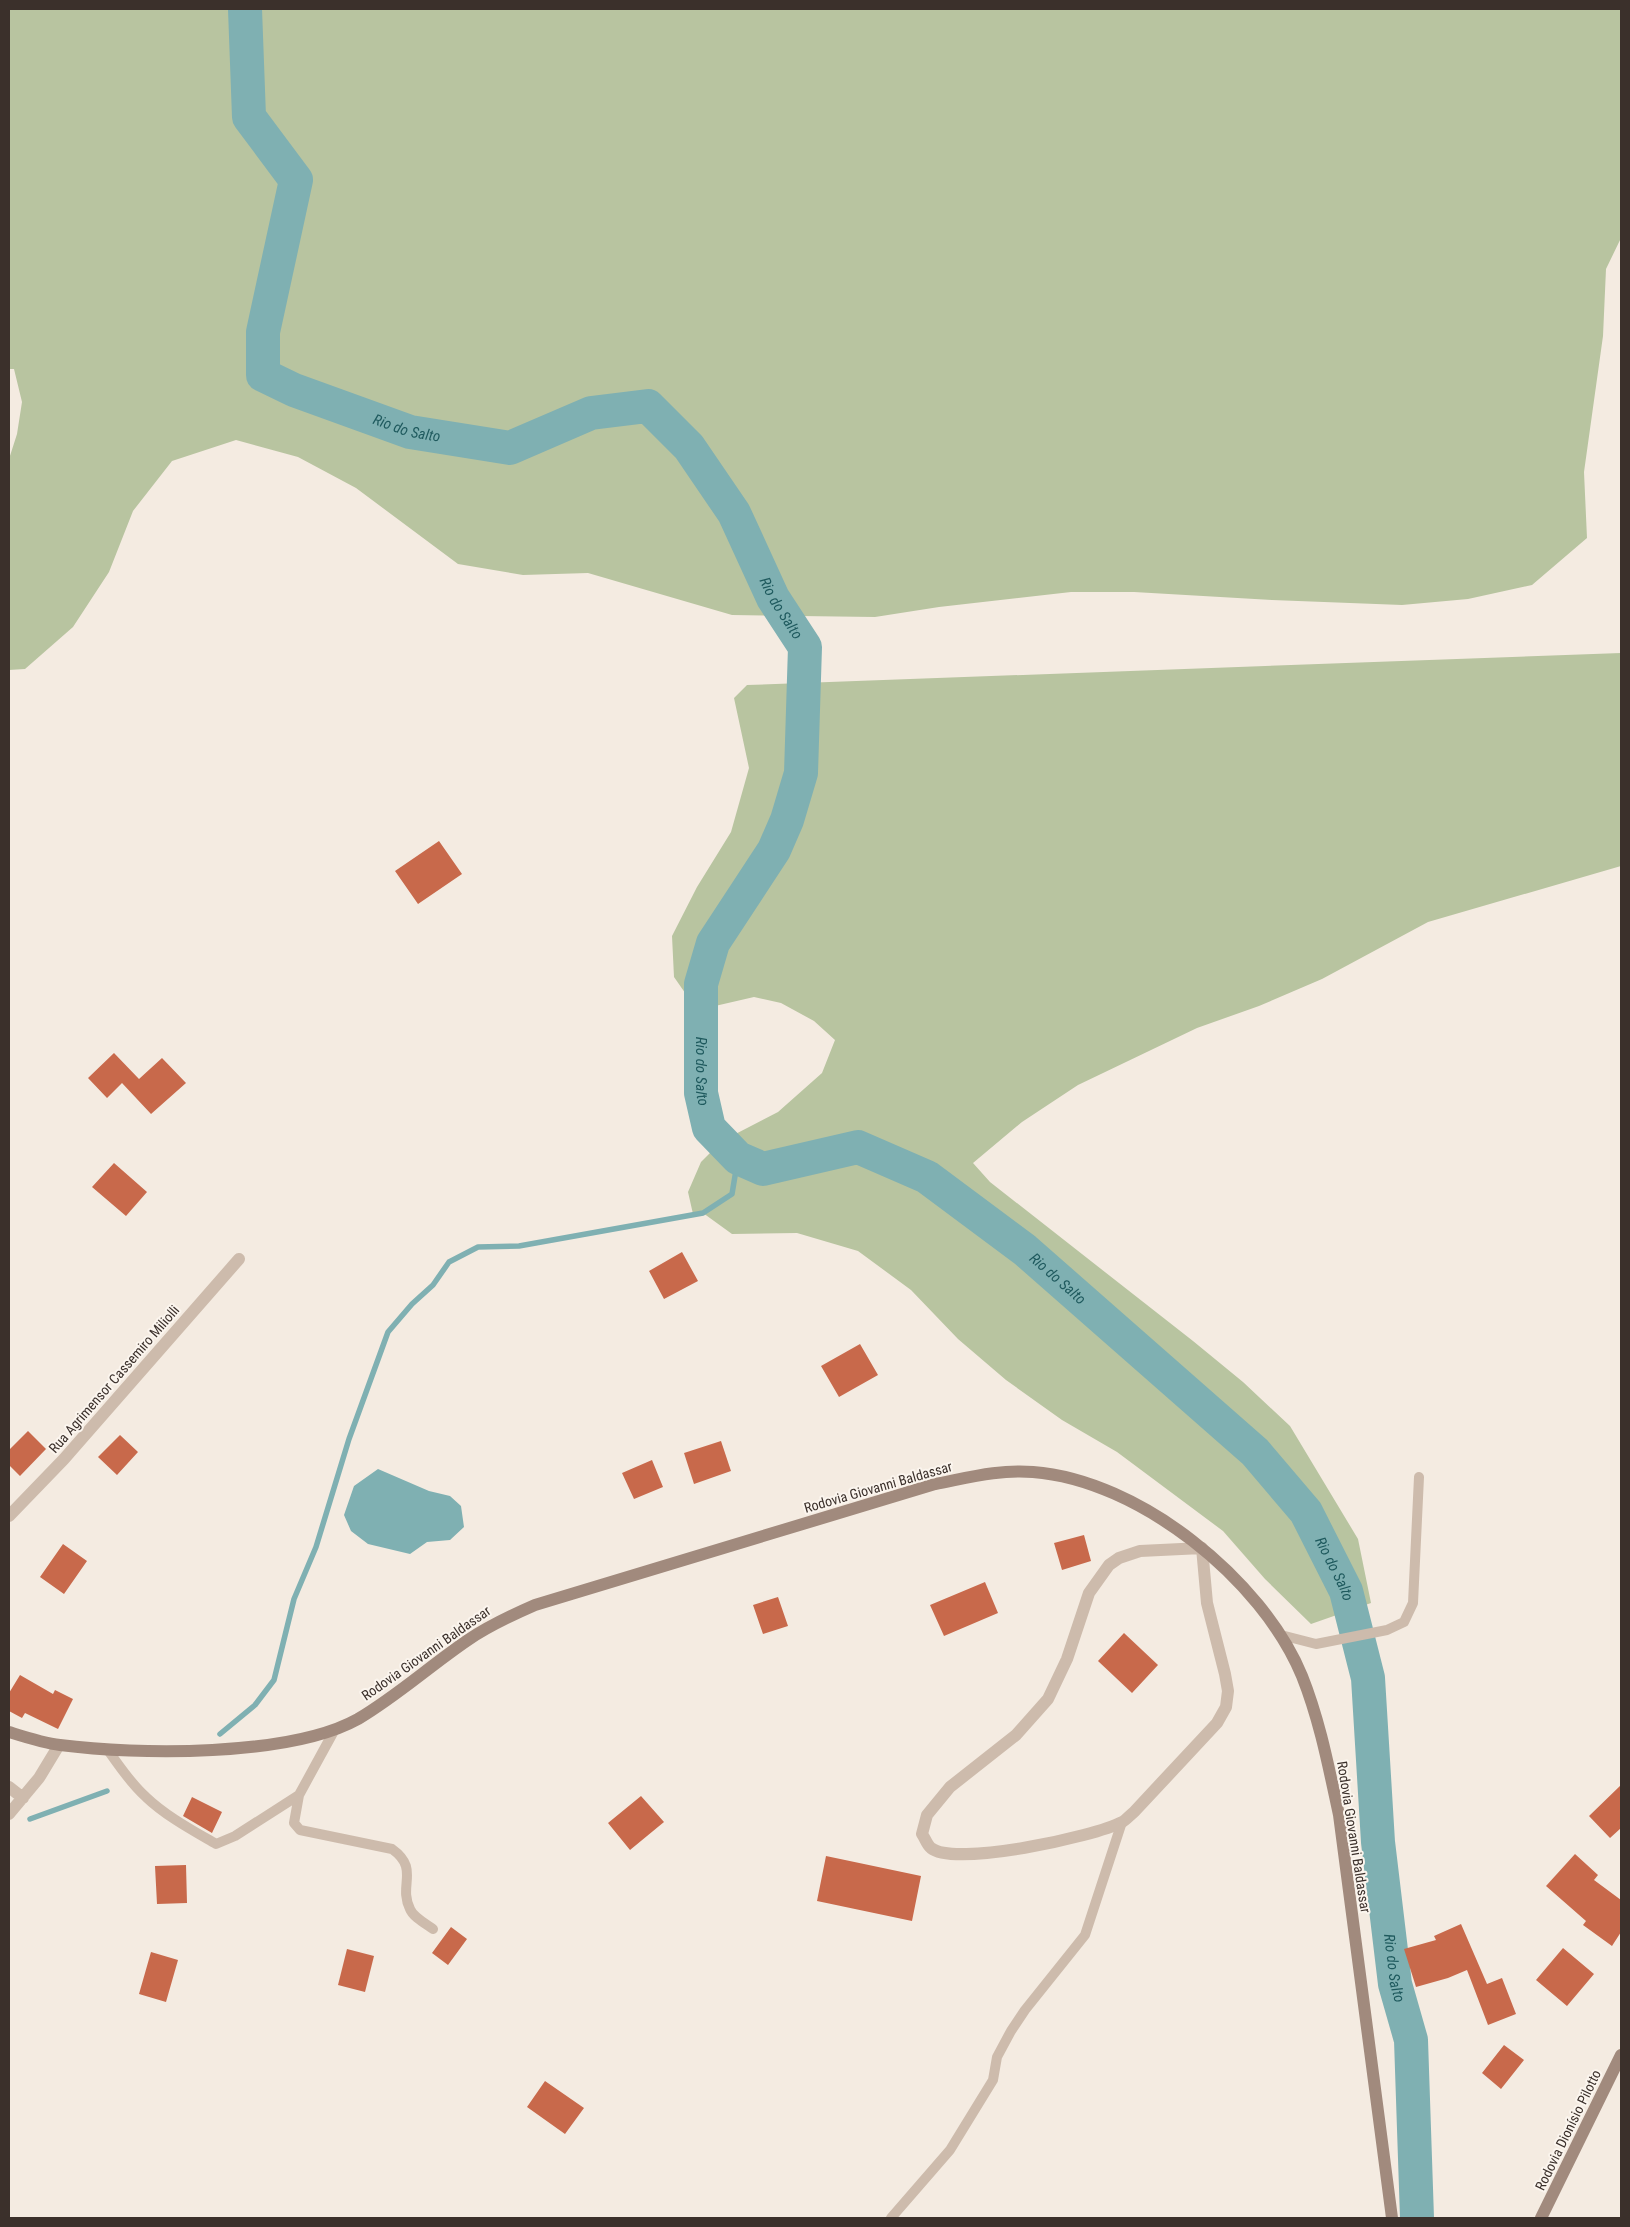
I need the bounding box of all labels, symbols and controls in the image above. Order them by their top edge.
water label: Rio do Salto [371,410,442,446]
water label: Rio do Salto [756,574,806,642]
water label: Rio do Salto [692,1037,713,1108]
water label: Rio do Salto [1026,1249,1090,1308]
street label: Rua Agrimensor Cassemiro Miliolli [46,1302,182,1456]
street label: Rodovia Giovanni Baldassar [802,1458,954,1516]
water label: Rio do Salto [1311,1534,1357,1603]
street label: Rodovia Giovanni Baldassar [359,1602,493,1704]
street label: Rodovia Giovanni Baldassar [1334,1760,1374,1914]
water label: Rio do Salto [1380,1933,1409,2004]
street label: Rodovia Dionísio Pilotto [1532,2067,1604,2193]

